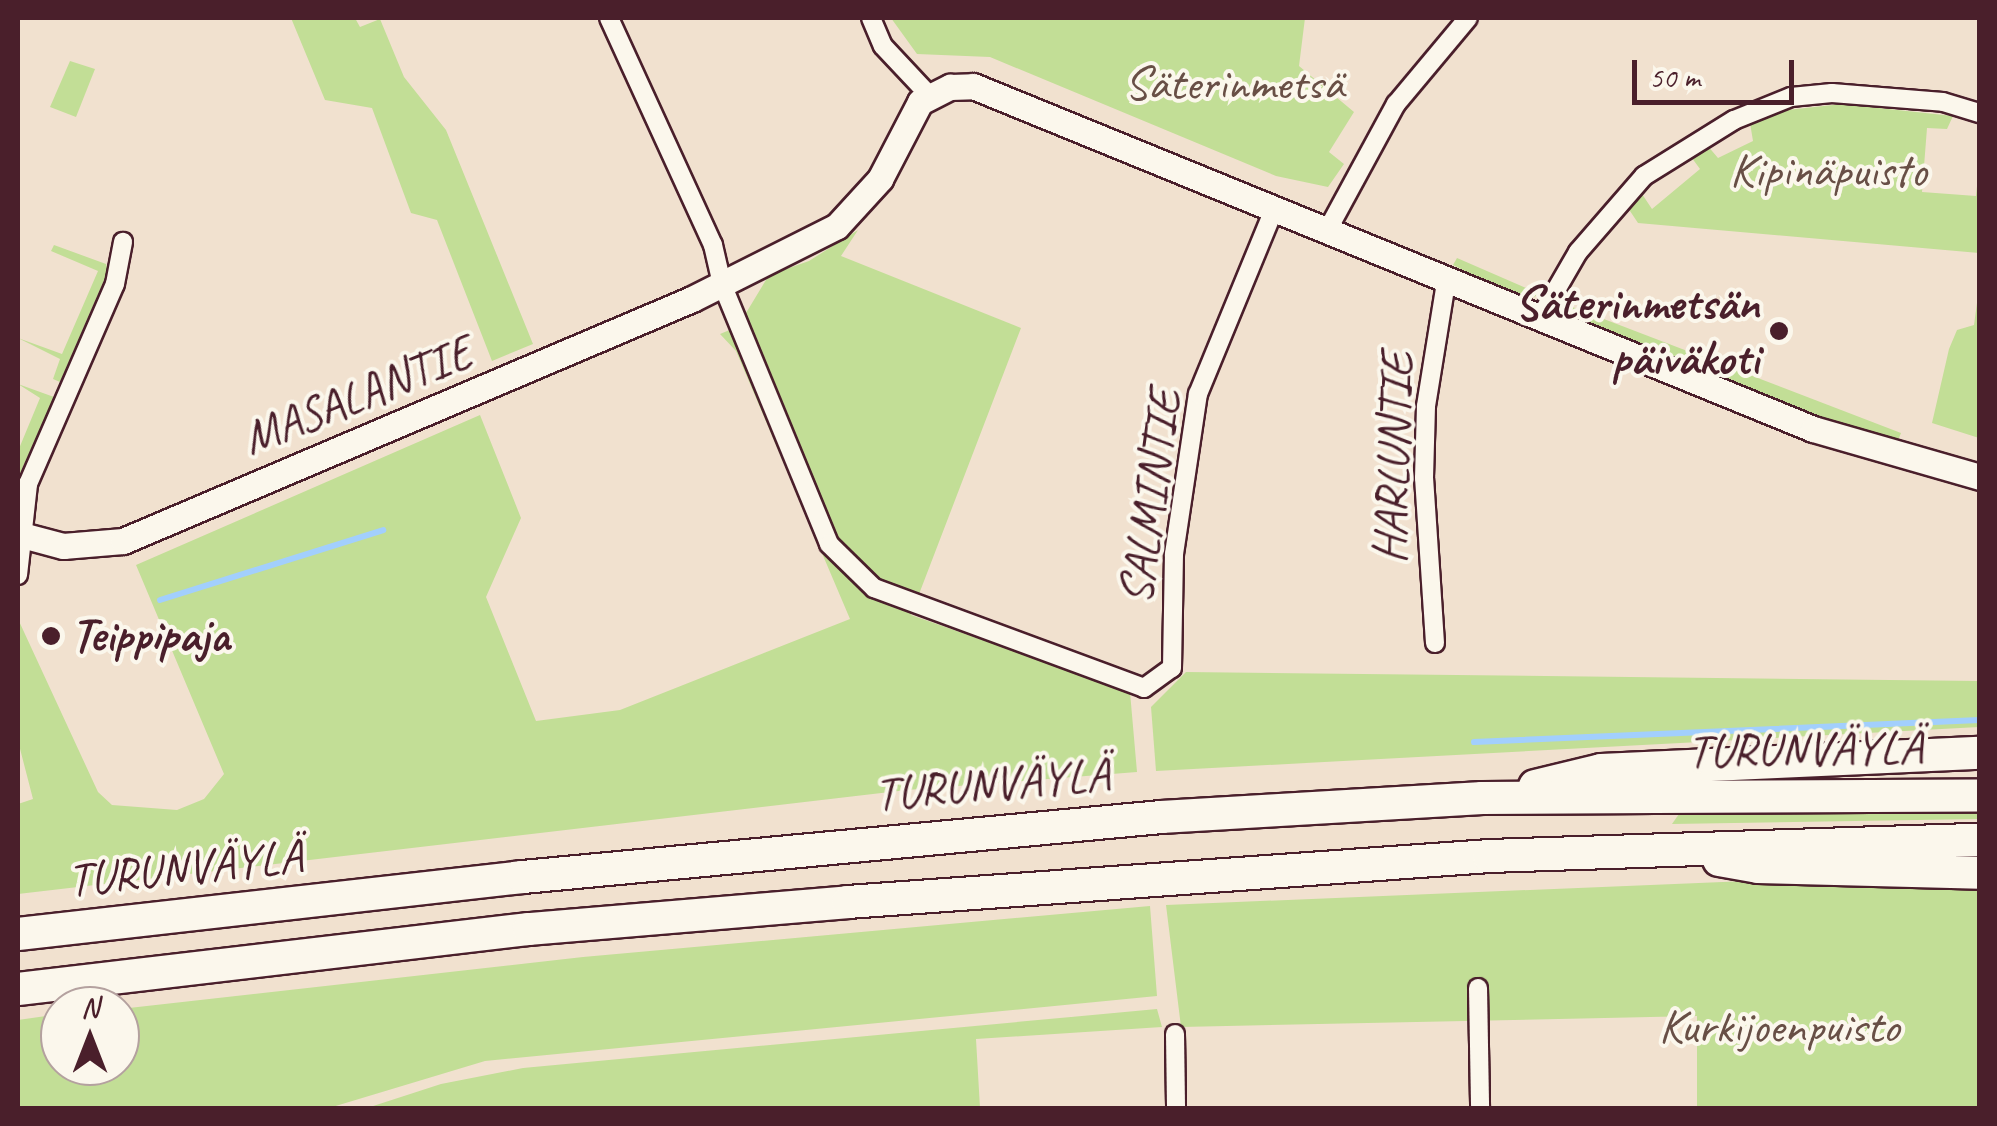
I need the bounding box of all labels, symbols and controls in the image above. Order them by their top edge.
scale bar [1637,40,1800,102]
park label: Säterinmetsä [1124,55,1344,113]
text: 50 m [1649,58,1700,96]
park label: Kipinäpuisto [1730,142,1926,200]
place label: Säterinmetsän päiväkoti [1515,274,1759,387]
marker: Säterinmetsän päiväkoti [1768,320,1790,342]
street label: MASALANTIE [234,323,480,467]
street label: HARLUNTIE [1361,352,1425,564]
street label: SALMINTIE [1106,386,1194,608]
place label: Teippipaja [71,607,229,665]
marker: Teippipaja [40,625,62,647]
street label: TURUNVÄYLÄ [1687,718,1923,780]
street label: TURUNVÄYLÄ [872,745,1112,823]
street label: TURUNVÄYLÄ [65,827,305,909]
north arrow [40,986,140,1086]
text: N [81,990,99,1025]
park label: Kurkijoenpuisto [1659,998,1899,1056]

